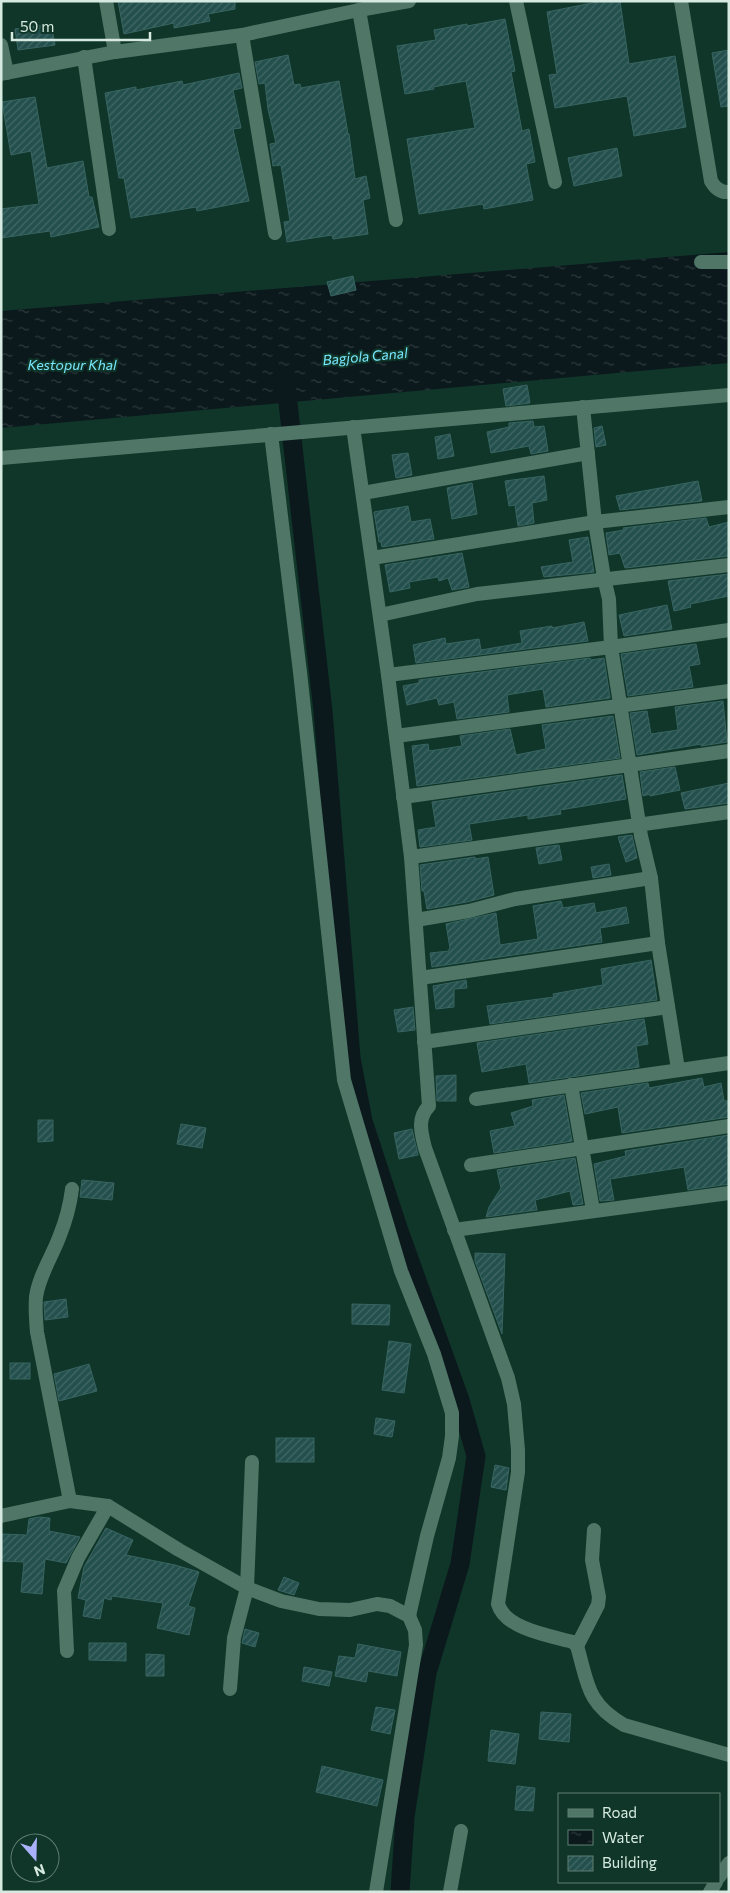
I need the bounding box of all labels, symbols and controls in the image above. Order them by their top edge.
scale bar [12,10,150,42]
text: 50 m [20,17,54,35]
water label: Bagjola Canal [322,344,409,368]
water label: Kestopur Khal [27,356,117,373]
legend [558,1793,720,1883]
text: Road [602,1803,637,1821]
text: Water [602,1828,644,1846]
north arrow [10,1833,60,1883]
text: Building [602,1853,657,1871]
text: N [32,1861,47,1880]

